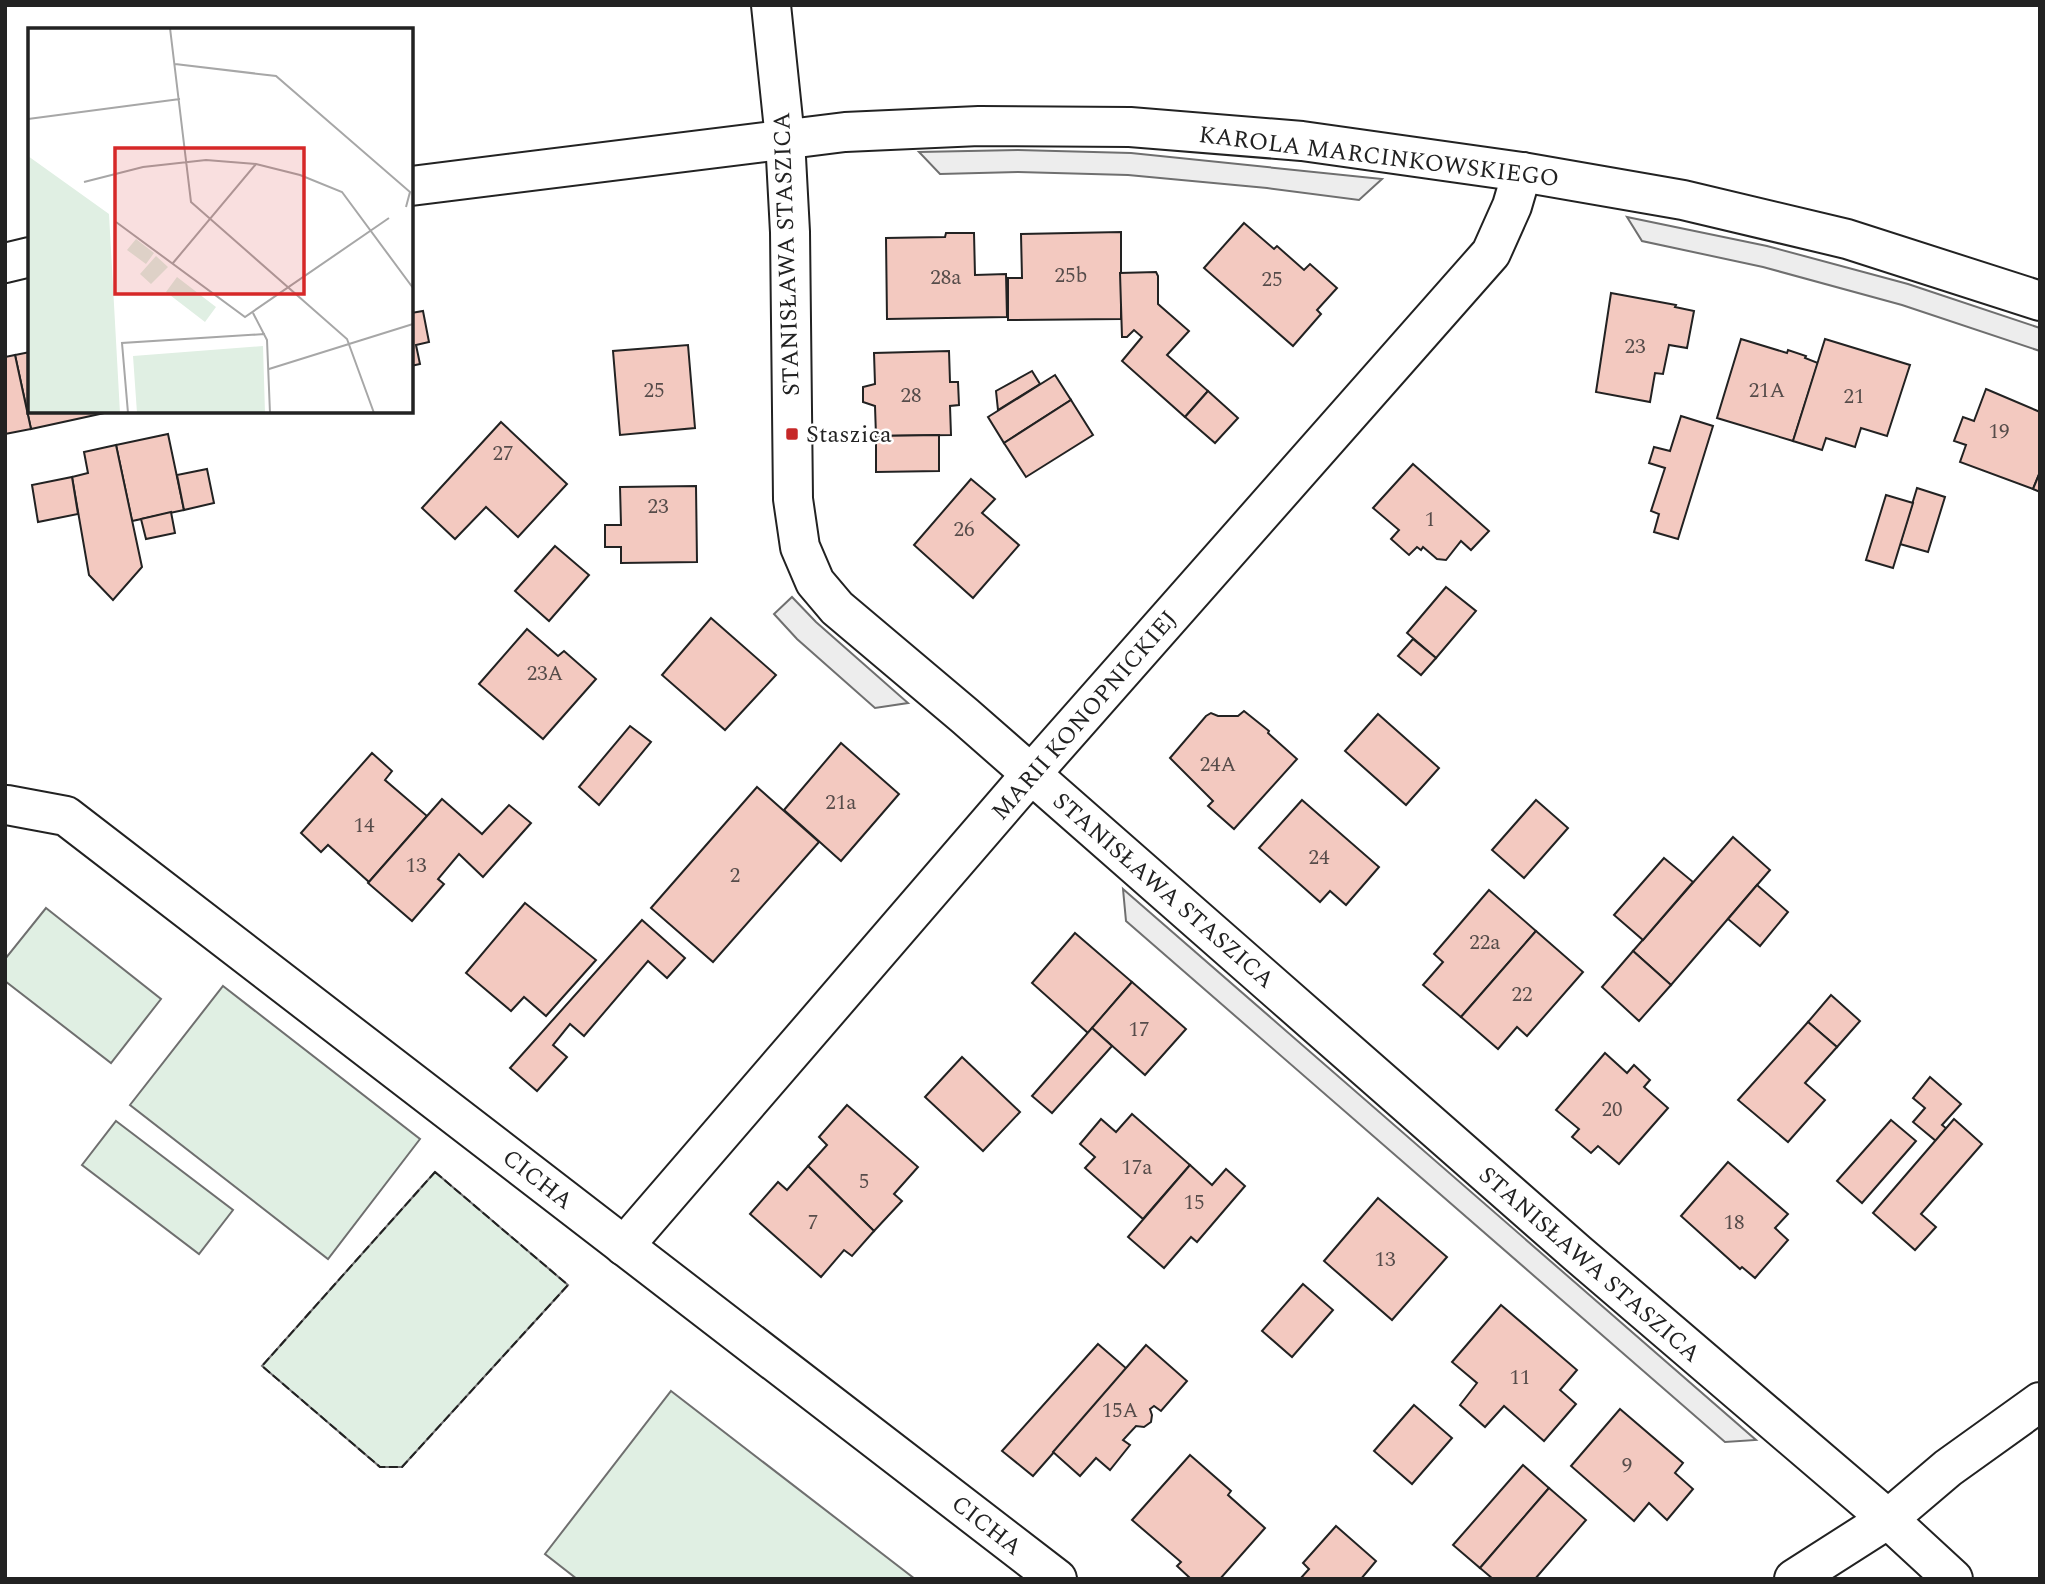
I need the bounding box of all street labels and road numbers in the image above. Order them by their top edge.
street label: STANISŁAWA STASZICA [764,111,810,397]
street label: KAROLA MARCINKOWSKIEGO [1197,117,1561,197]
street label: MARII KONOPNICKIEJ [983,603,1186,829]
street label: STANISŁAWA STASZICA [1044,784,1282,998]
street label: CICHA [494,1140,581,1219]
street label: STANISŁAWA STASZICA [1470,1158,1708,1372]
street label: CICHA [943,1486,1030,1565]

